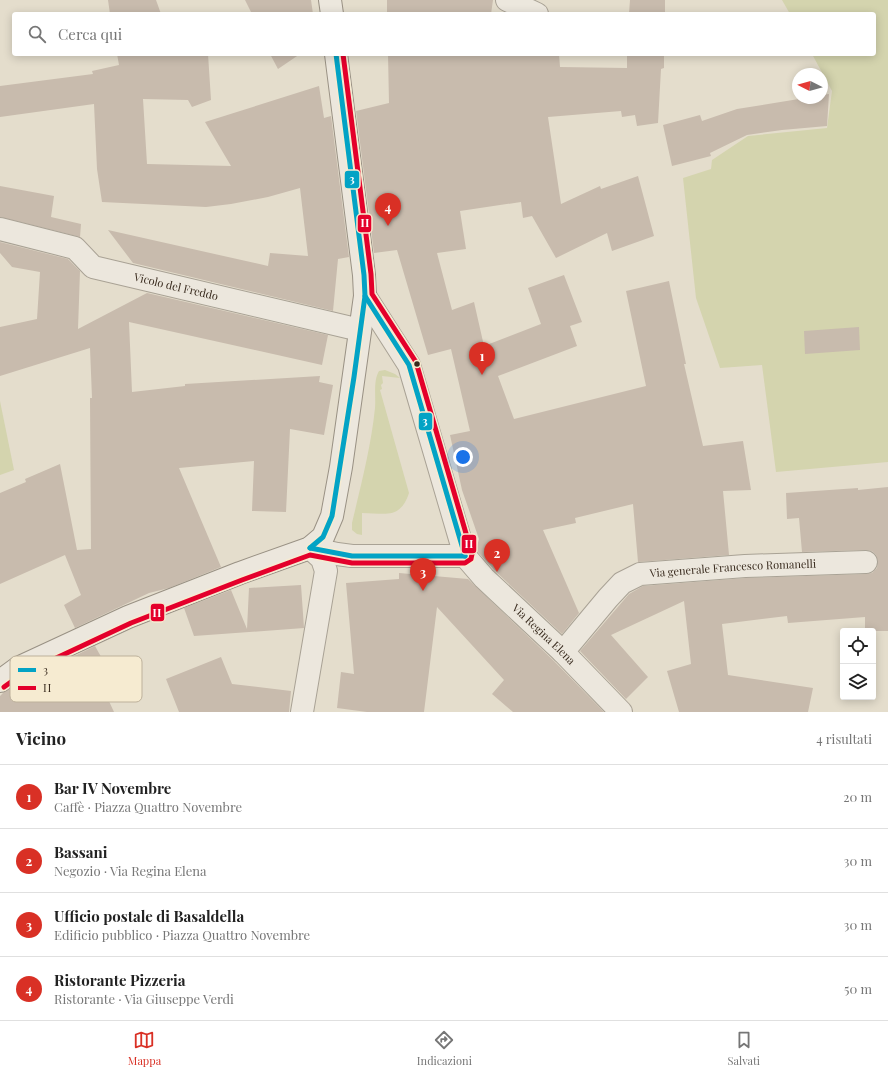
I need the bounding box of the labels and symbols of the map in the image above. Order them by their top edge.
north arrow [792,68,828,104]
line badge: 3 [344,170,360,189]
text: 3 [349,171,355,186]
pin: 4 [375,193,401,226]
line badge: H [357,214,372,233]
text: H [361,215,370,230]
street label: Vicolo del Freddo [132,269,220,303]
pin: 1 [469,342,495,375]
unlabelled marker [412,359,422,369]
line badge: 3 [418,412,433,431]
text: 3 [422,413,428,428]
your location [453,447,473,467]
line badge: H [461,534,477,554]
text: H [465,536,474,551]
pin: 2 [484,539,510,572]
street label: Via generale Francesco Romanelli [648,556,816,580]
pin: 3 [410,558,436,591]
street label: Via Regina Elena [509,600,579,668]
line badge: H [150,603,165,622]
text: H [153,605,162,620]
legend [10,656,142,702]
text: 3 [43,662,48,677]
text: H [43,680,51,695]

